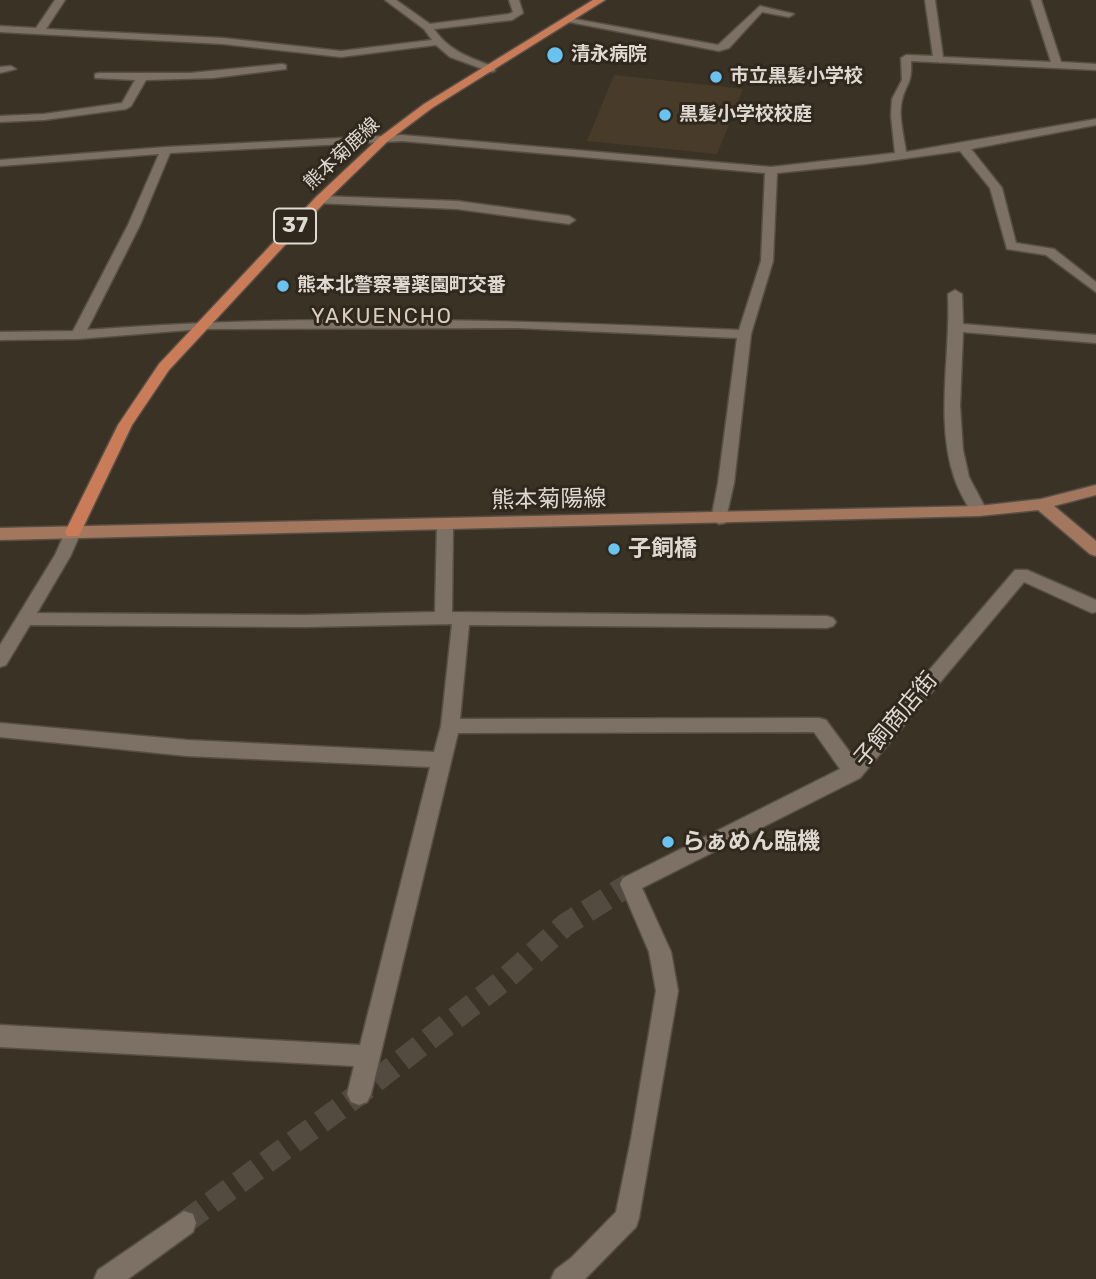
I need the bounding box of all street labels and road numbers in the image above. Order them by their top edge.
street label: 熊本菊鹿線 [299,113,385,195]
road number: 37 [274,208,316,244]
street label: 熊本菊陽線 [491,485,607,515]
street label: 子飼商店街 [848,667,944,773]

